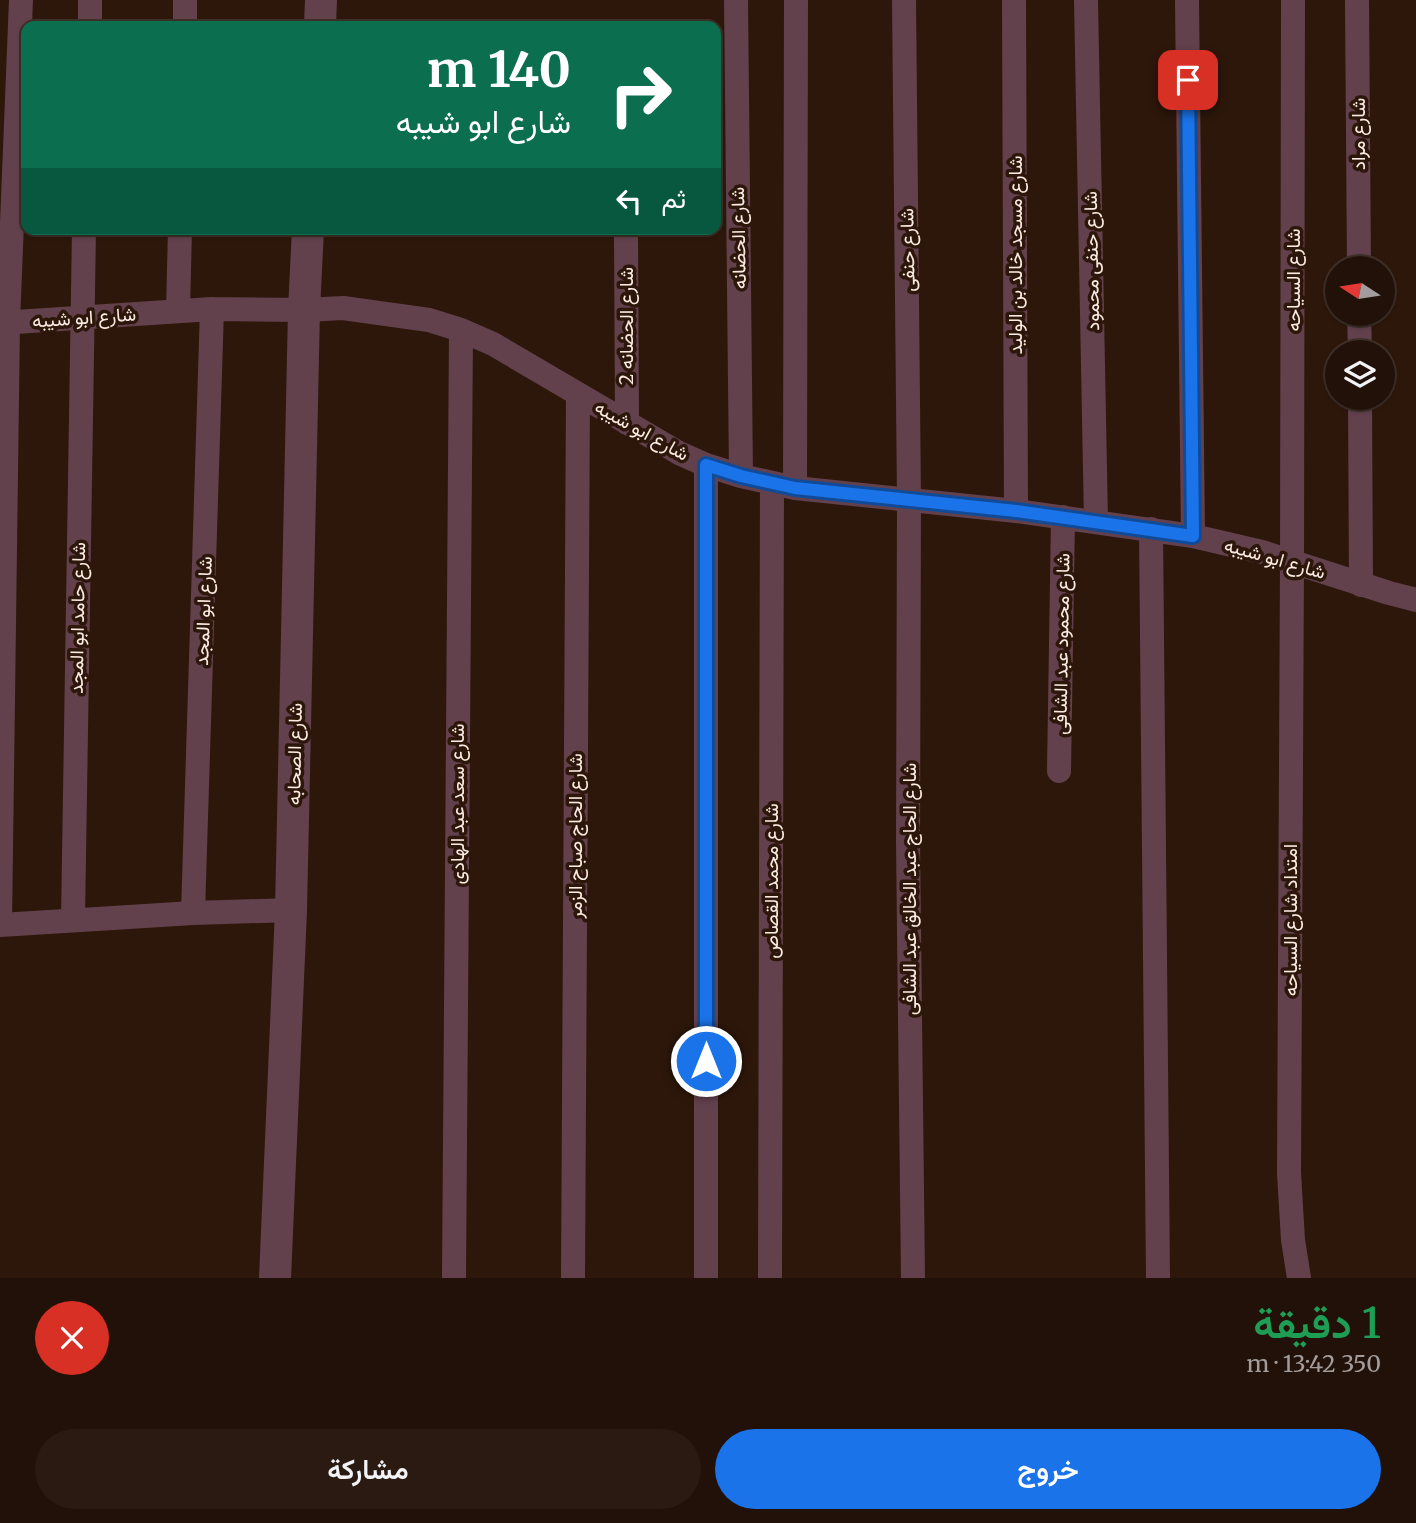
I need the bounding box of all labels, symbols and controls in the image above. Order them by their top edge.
text: 140 m [427,39,571,100]
icon: right [595,49,686,140]
pin [1158,50,1218,110]
icon: arrive [1169,61,1207,99]
street label: شارع مراد [1346,98,1371,170]
text: شارع ابو شيبه [396,102,571,142]
street label: شارع مسجد خالد بن الوليد [1003,156,1028,354]
icon: left [610,182,648,220]
text: ثم [662,182,686,215]
street label: شارع الحضانه [725,187,752,289]
street label: شارع حنفى محمود [1078,191,1105,331]
street label: شارع حنفى [894,208,921,292]
street label: شارع السياحه [1281,228,1306,332]
north arrow [1325,256,1395,326]
map controls [1325,256,1395,410]
street label: شارع الحضانه 2 [614,267,639,385]
street label: شارع ابو شيبه [31,301,137,334]
button: layers [1325,340,1395,410]
street label: شارع ابو شيبه [590,394,693,467]
street label: شارع ابو شيبه [1221,532,1328,585]
street label: شارع حامد ابو المجد [64,542,91,694]
street label: شارع محمود عبد الشافى [1047,553,1076,735]
street label: شارع ابو المجد [189,556,218,666]
street label: شارع الصحابه [281,703,308,805]
street label: شارع سعد عبد الهادى [445,723,470,885]
street label: شارع الحاج صباح الزمر [563,753,588,920]
street label: شارع الحاج عبد الخالق عبد الشافى [897,763,922,1015]
street label: شارع محمد القصاص [759,803,784,959]
street label: امتداد شارع السياحه [1278,844,1303,996]
position arrow [669,1024,743,1098]
text: 1 دقيقة [1253,1297,1381,1349]
button: close [35,1301,109,1375]
text: 350 m · 13:42 [1246,1349,1381,1378]
button: مشاركة [35,1429,701,1509]
button: خروج [715,1429,1381,1509]

